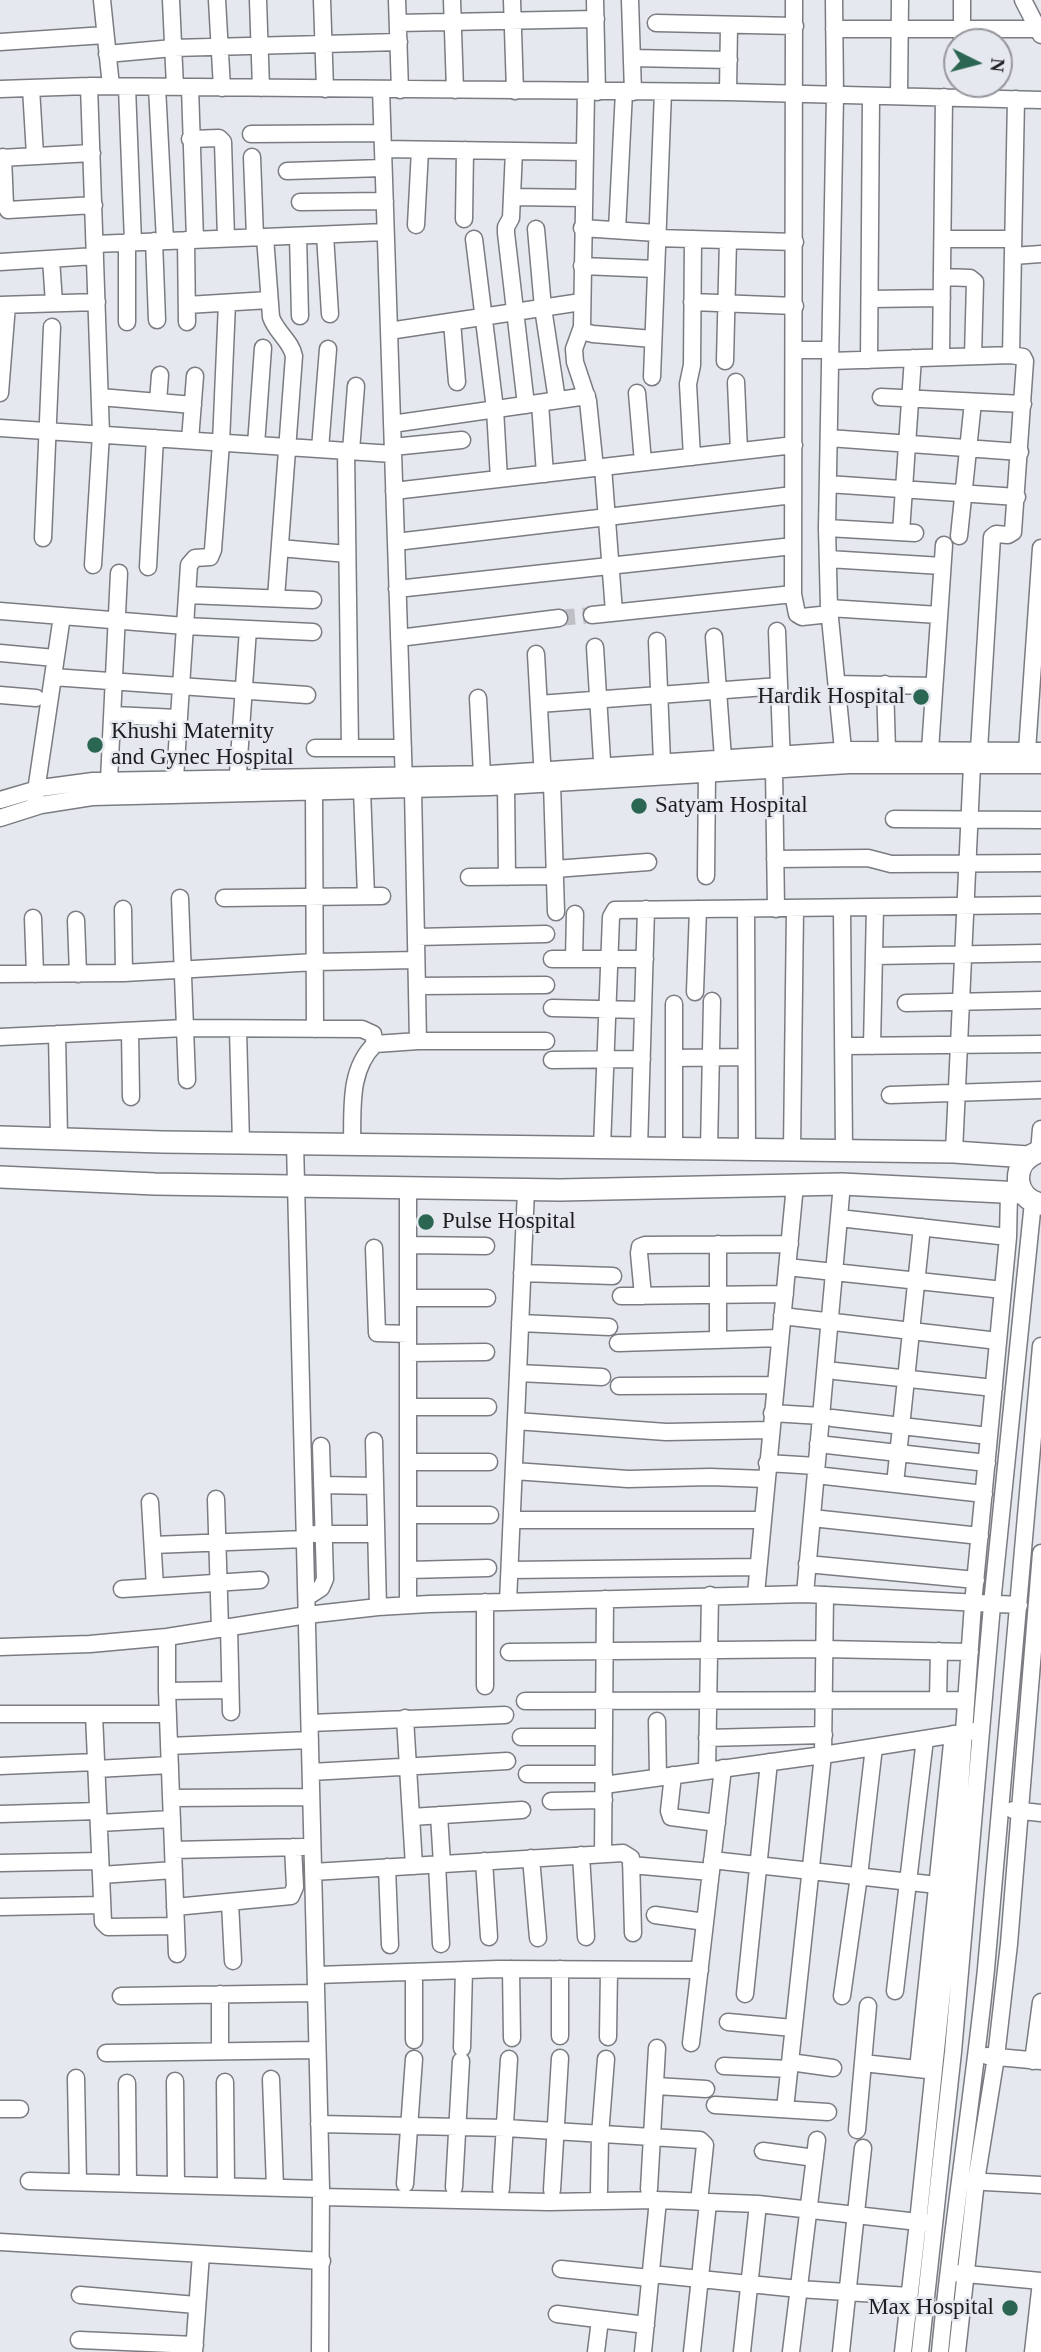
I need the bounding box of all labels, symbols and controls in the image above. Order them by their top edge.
north arrow [943,28,1013,98]
text: N [986,57,1009,73]
place label: Hardik Hospital [757,683,905,711]
marker: Hardik Hospital [911,687,931,707]
place label: Khushi Maternity and Gynec Hospital [111,718,294,772]
marker: Khushi Maternity and Gynec Hospital [85,735,105,755]
place label: Satyam Hospital [655,792,808,820]
marker: Satyam Hospital [629,796,649,816]
place label: Pulse Hospital [442,1208,576,1236]
marker: Pulse Hospital [416,1212,436,1232]
place label: Max Hospital [868,2294,994,2322]
marker: Max Hospital [1000,2298,1020,2318]

